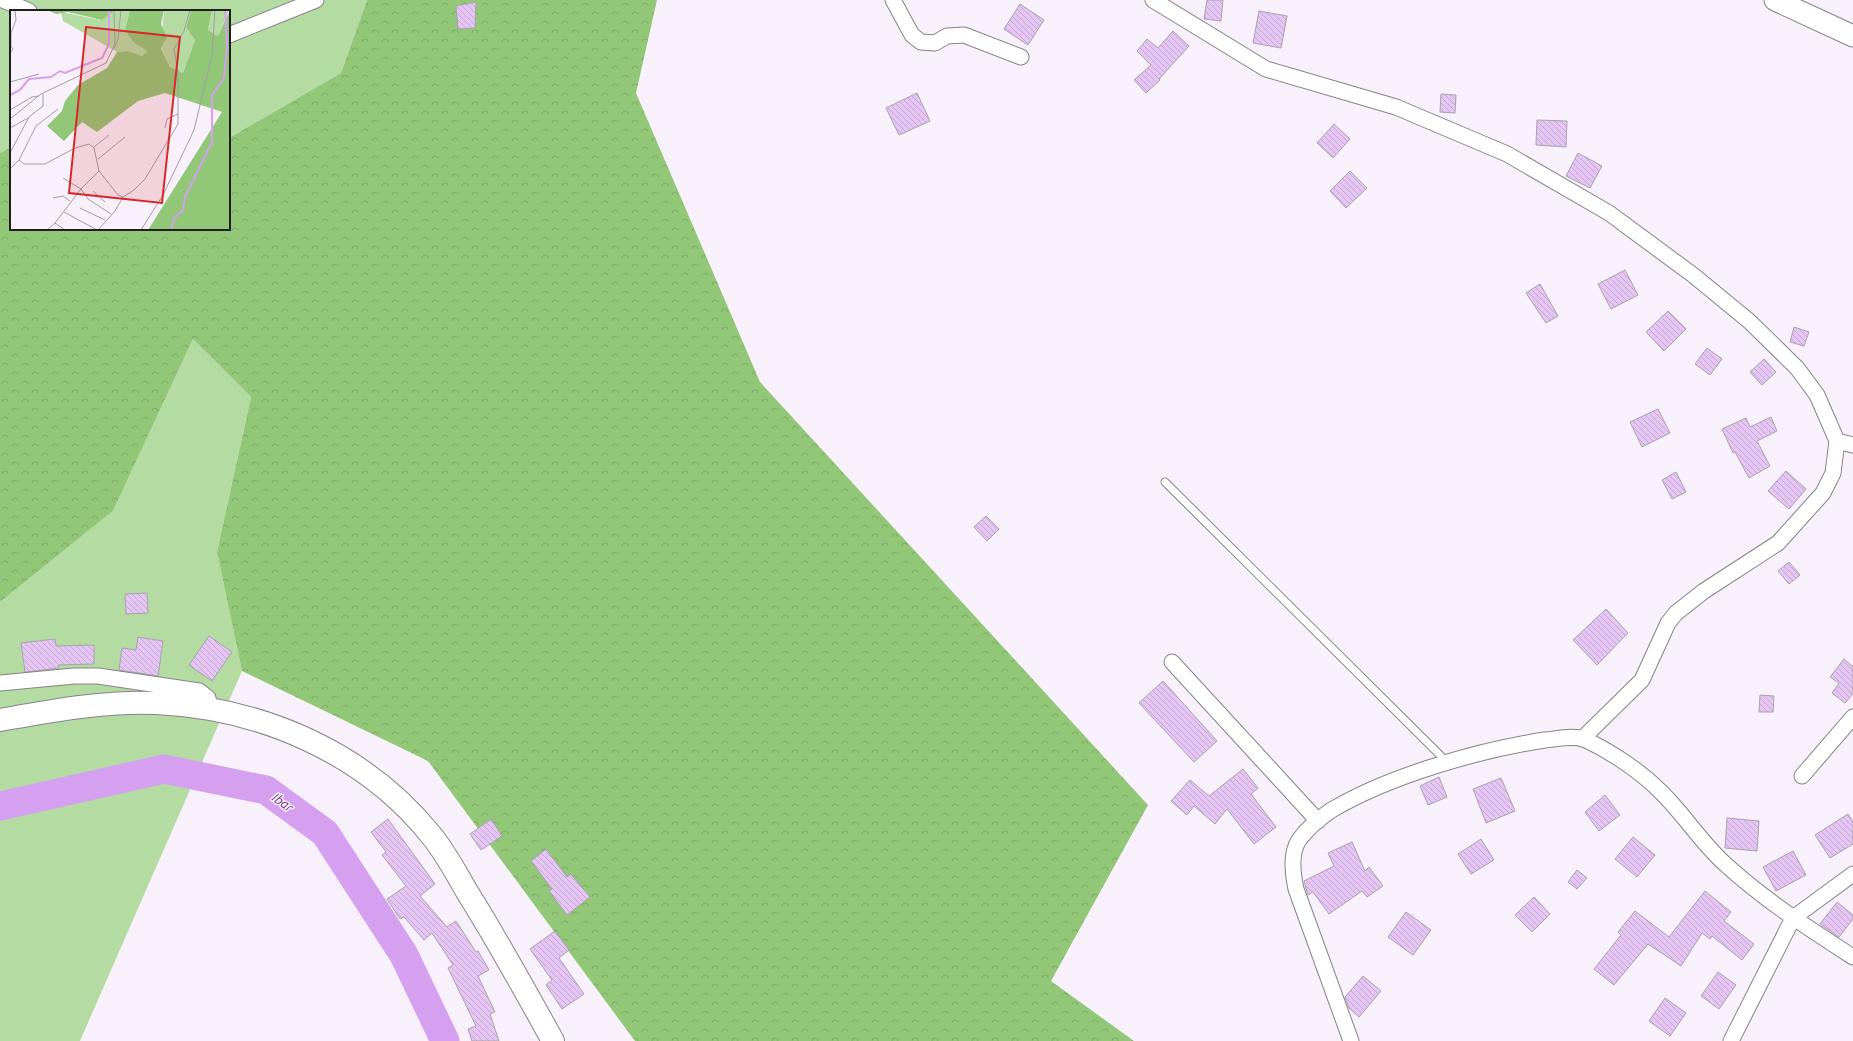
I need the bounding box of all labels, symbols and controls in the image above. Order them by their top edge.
inset map [10,10,230,230]
water label: Ibar [270,790,297,815]

